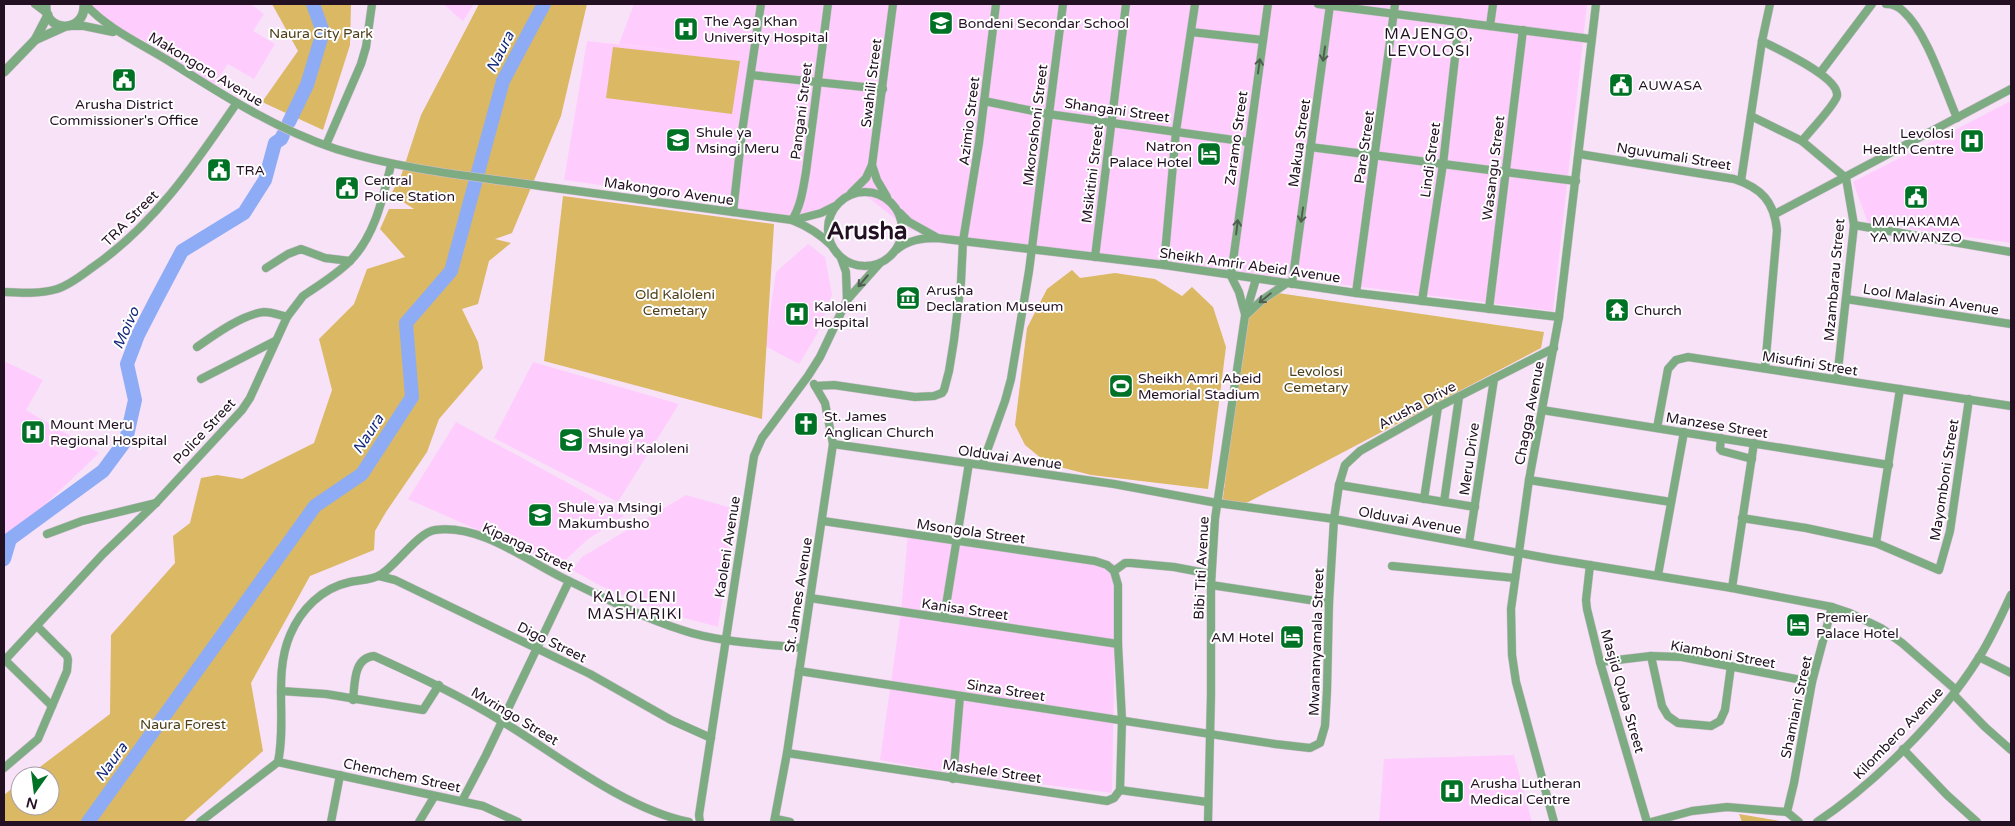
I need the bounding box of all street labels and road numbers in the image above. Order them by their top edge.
street label: Makongoro Avenue [145,28,266,110]
street label: Swahili Street [858,37,885,129]
street label: Pangani Street [787,61,816,161]
street label: Mkoroshoni Street [1020,63,1051,187]
street label: Azimio Street [956,75,983,166]
street label: Zaramo Street [1221,89,1252,186]
street label: Shangani Street [1063,95,1171,126]
street label: Makua Street [1285,97,1314,188]
street label: Pare Street [1351,109,1378,185]
street label: Wasangu Street [1479,114,1508,222]
street label: Lindi Street [1417,121,1444,199]
street label: Msikitini Street [1078,123,1107,224]
street label: Nguvumali Street [1615,139,1733,174]
street label: Makongoro Avenue [603,174,735,209]
street label: TRA Street [99,186,162,250]
street label: Mzambarau Street [1821,217,1848,342]
street label: Sheikh Amrir Abeid Avenue [1158,244,1342,287]
street label: Lool Malasin Avenue [1862,280,2000,319]
street label: Misufini Street [1761,348,1860,380]
street label: Chagga Avenue [1511,360,1548,466]
street label: Arusha Drive [1376,378,1459,433]
street label: Police Street [170,394,240,468]
street label: Manzese Street [1665,409,1770,442]
street label: Mayomboni Street [1926,417,1963,542]
street label: Meru Drive [1456,422,1483,497]
street label: Olduvai Avenue [957,442,1063,473]
street label: Kaoleni Avenue [711,495,744,599]
street label: Olduvai Avenue [1357,503,1463,538]
street label: Msongola Street [916,515,1027,548]
street label: Bibi Titi Avenue [1190,516,1213,620]
street label: Kipanga Street [480,519,577,576]
street label: St. James Avenue [781,536,816,654]
street label: Mwananyamala Street [1305,567,1328,716]
street label: Kanisa Street [920,595,1010,624]
street label: Digo Street [514,618,590,667]
street label: Masjid Quba Street [1597,627,1648,756]
street label: Kiamboni Street [1669,637,1778,672]
street label: Shamiani Street [1777,653,1816,760]
street label: Sinza Street [966,676,1047,705]
street label: Mvringo Street [468,684,562,750]
street label: Kilombero Avenue [1850,684,1947,783]
street label: Chemchem Street [342,755,463,796]
street label: Mashele Street [941,756,1043,787]

